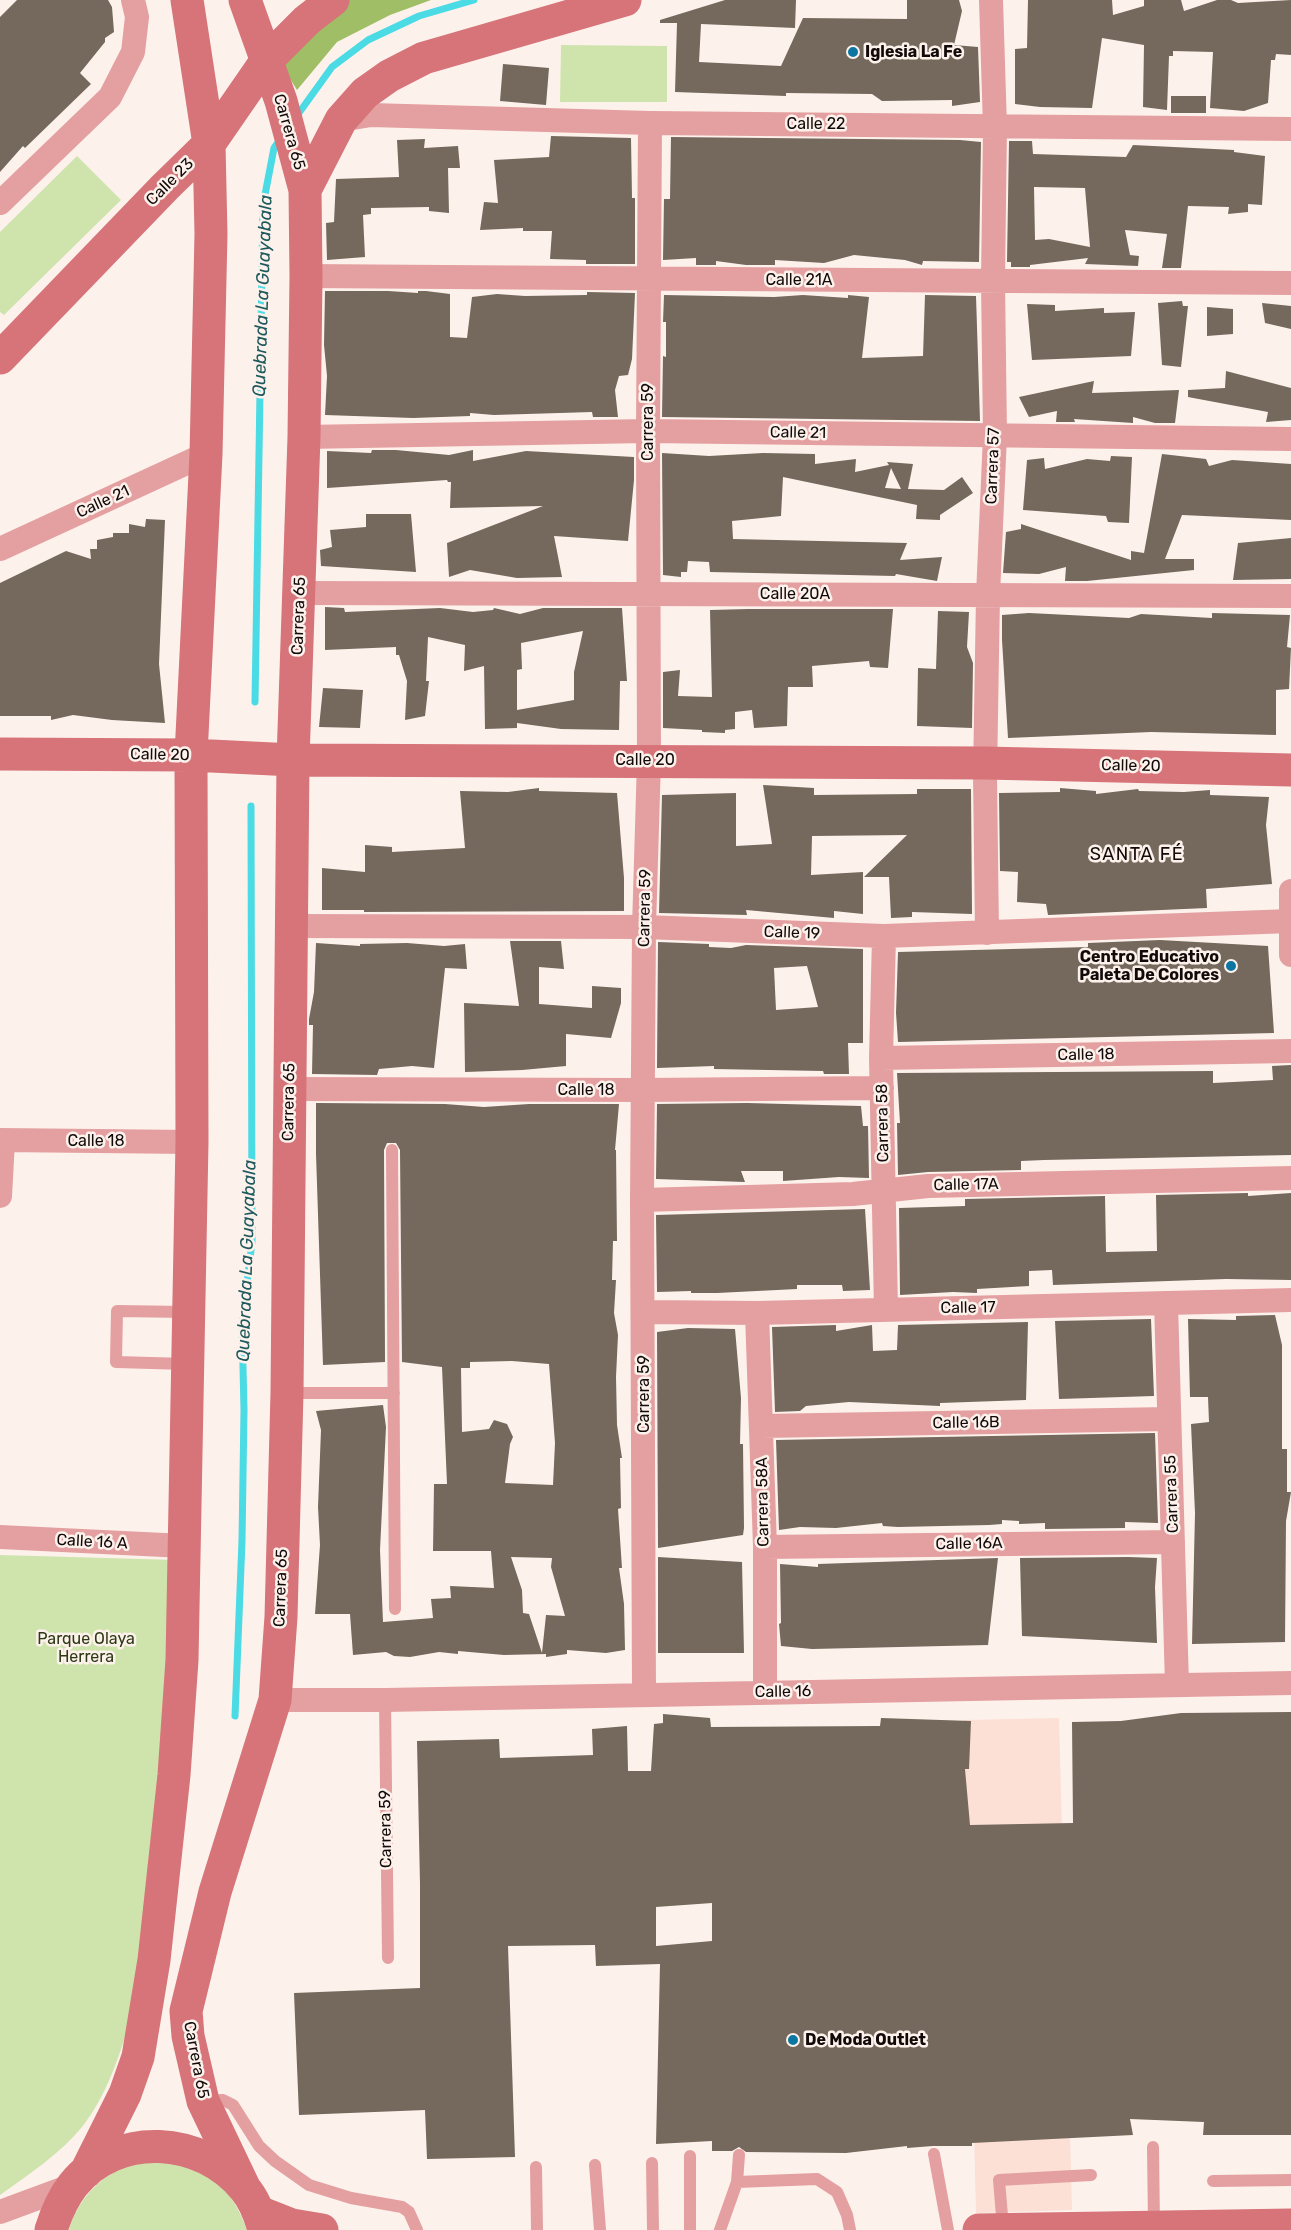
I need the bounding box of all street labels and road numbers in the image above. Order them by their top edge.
street label: Carrera 65 [269,92,309,172]
street label: Calle 22 [787,114,845,134]
street label: Calle 23 [142,154,198,210]
street label: Calle 21A [765,270,833,290]
street label: Carrera 59 [638,383,658,461]
street label: Calle 21 [770,423,826,443]
street label: Carrera 57 [982,427,1004,505]
street label: Calle 21 [73,481,133,523]
street label: Carrera 65 [288,577,310,655]
street label: Calle 20A [760,584,830,604]
street label: Calle 20 [130,745,190,765]
street label: Calle 20 [615,750,675,770]
street label: Calle 20 [1101,756,1161,776]
street label: Carrera 59 [635,869,655,947]
street label: Calle 19 [763,922,821,944]
street label: Calle 18 [1057,1045,1115,1065]
street label: Carrera 65 [279,1063,299,1141]
street label: Calle 18 [557,1080,615,1100]
street label: Carrera 58 [873,1083,893,1163]
street label: Calle 18 [67,1131,125,1151]
street label: Calle 17A [933,1175,999,1195]
street label: Calle 17 [940,1298,996,1318]
street label: Carrera 59 [634,1355,654,1433]
street label: Calle 16B [932,1413,1000,1433]
street label: Carrera 55 [1161,1455,1183,1533]
street label: Carrera 58A [753,1457,773,1547]
street label: Calle 16 A [56,1531,128,1553]
street label: Calle 16A [935,1534,1003,1554]
street label: Carrera 65 [270,1549,292,1627]
street label: Calle 16 [755,1682,811,1702]
street label: Carrera 59 [376,1790,396,1868]
street label: Carrera 65 [179,2020,213,2100]

